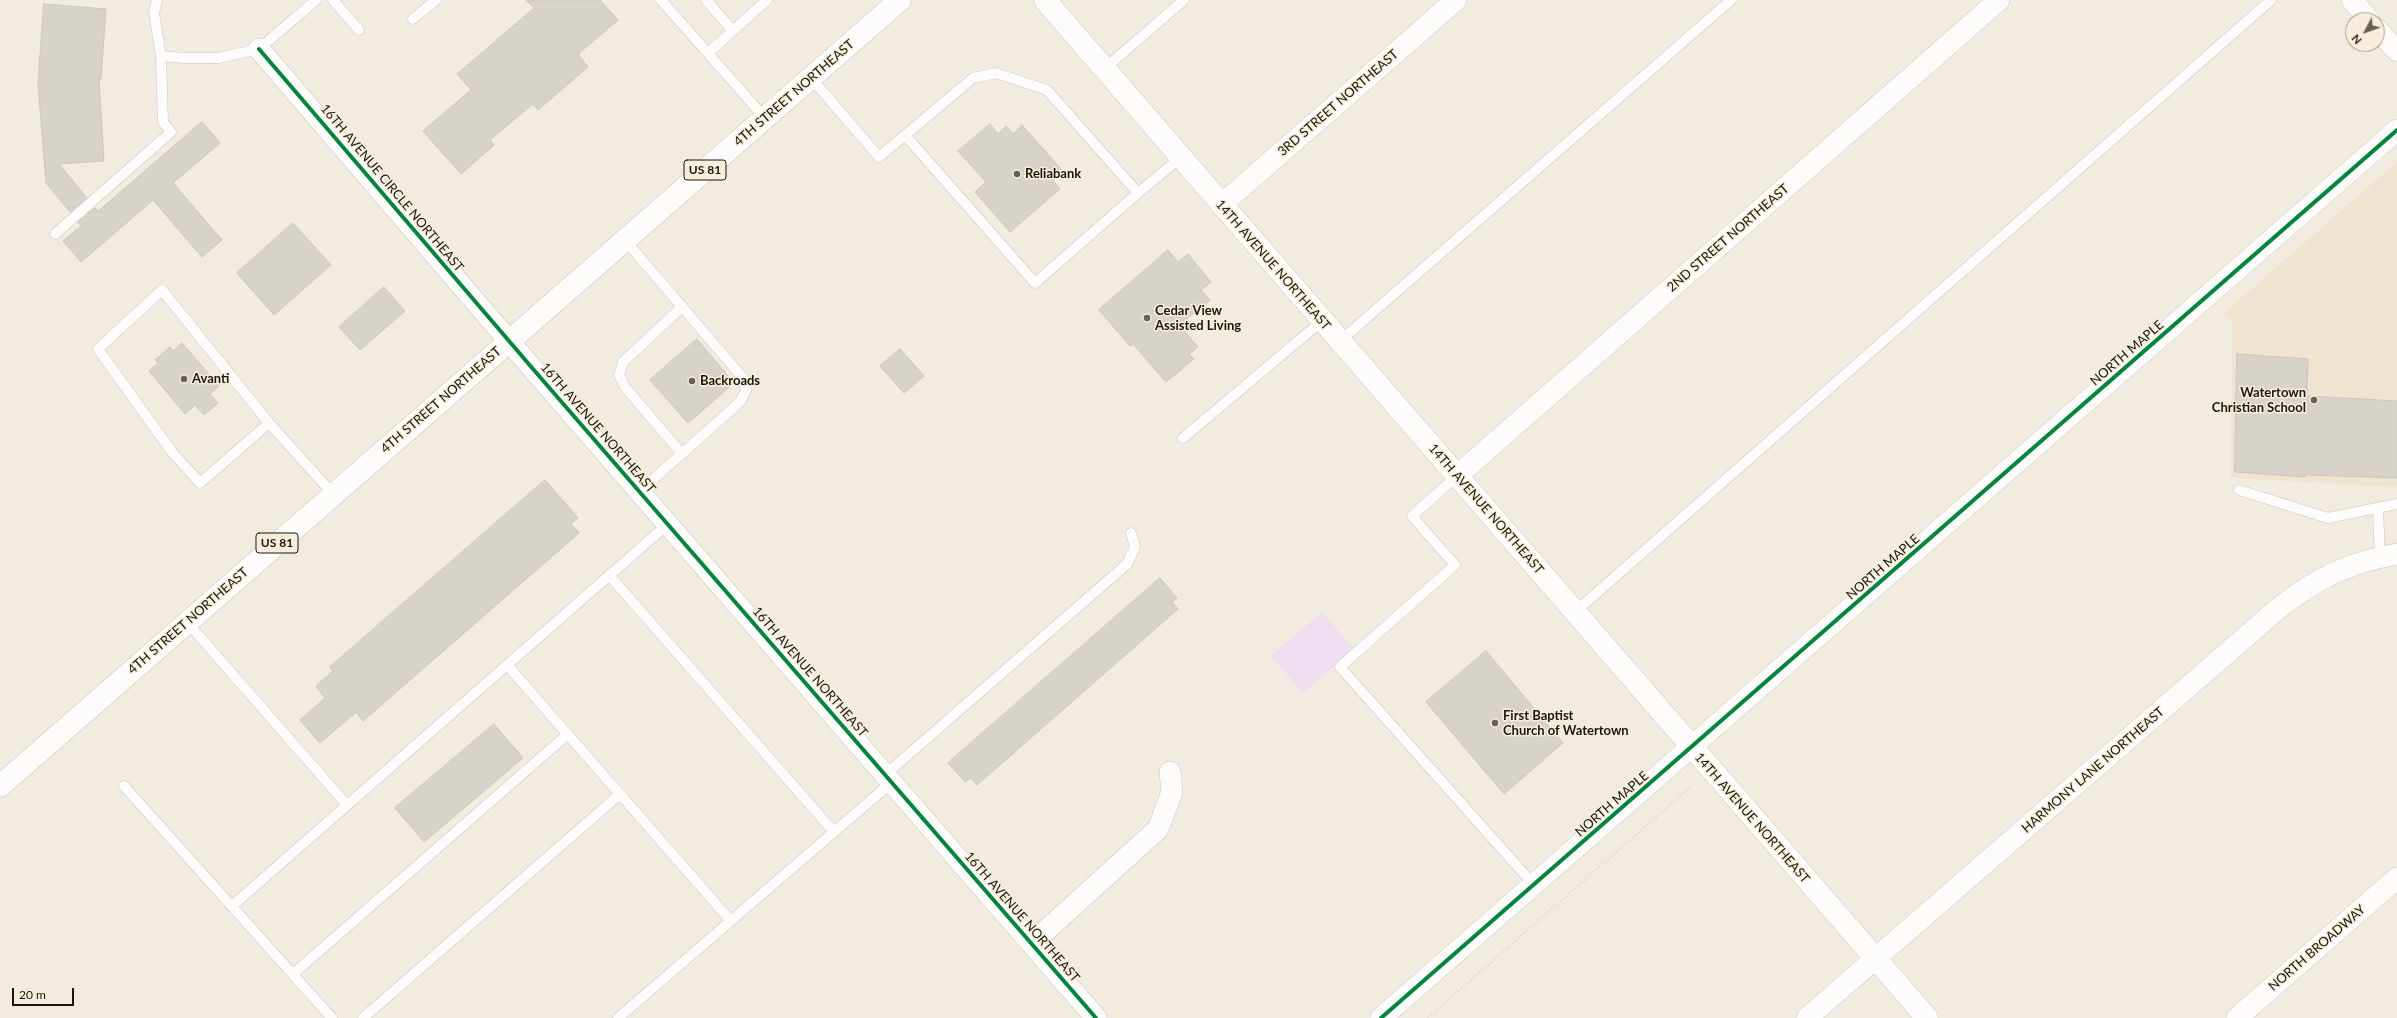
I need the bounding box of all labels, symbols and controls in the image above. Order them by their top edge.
north arrow [2345,12,2385,52]
text: N [2349,32,2364,47]
street label: 4TH STREET NORTHEAST [731,37,857,149]
street label: 3RD STREET NORTHEAST [1275,46,1401,160]
street label: 16TH AVENUE CIRCLE NORTHEAST [317,101,467,275]
road number: US 81 [684,160,726,180]
place label: Reliabank [1025,166,1081,182]
marker: Reliabank [1012,169,1022,179]
street label: 2ND STREET NORTHEAST [1664,181,1792,295]
street label: 14TH AVENUE NORTHEAST [1212,197,1334,333]
place label: Cedar View Assisted Living [1155,303,1241,334]
marker: Cedar View Assisted Living [1142,313,1152,323]
street label: NORTH MAPLE [2087,317,2167,389]
street label: 4TH STREET NORTHEAST [378,344,504,456]
street label: 16TH AVENUE NORTHEAST [537,360,659,496]
place label: Avanti [192,371,229,387]
place label: Backroads [700,373,760,389]
marker: Avanti [179,374,189,384]
marker: Backroads [687,376,697,386]
place label: Watertown Christian School [2212,385,2306,416]
marker: Watertown Christian School [2309,395,2319,405]
street label: 14TH AVENUE NORTHEAST [1425,441,1547,577]
street label: NORTH MAPLE [1843,531,1923,603]
road number: US 81 [256,533,298,553]
street label: 4TH STREET NORTHEAST [125,565,251,677]
street label: 16TH AVENUE NORTHEAST [749,604,871,740]
street label: HARMONY LANE NORTHEAST [2019,704,2167,836]
place label: First Baptist Church of Watertown [1503,708,1629,739]
marker: First Baptist Church of Watertown [1490,718,1500,728]
street label: 14TH AVENUE NORTHEAST [1691,750,1813,886]
street label: NORTH MAPLE [1572,768,1652,840]
street label: 16TH AVENUE NORTHEAST [961,849,1083,985]
street label: NORTH BROADWAY [2265,902,2369,994]
scale bar [14,980,76,1006]
text: 20 m [19,987,46,1002]

